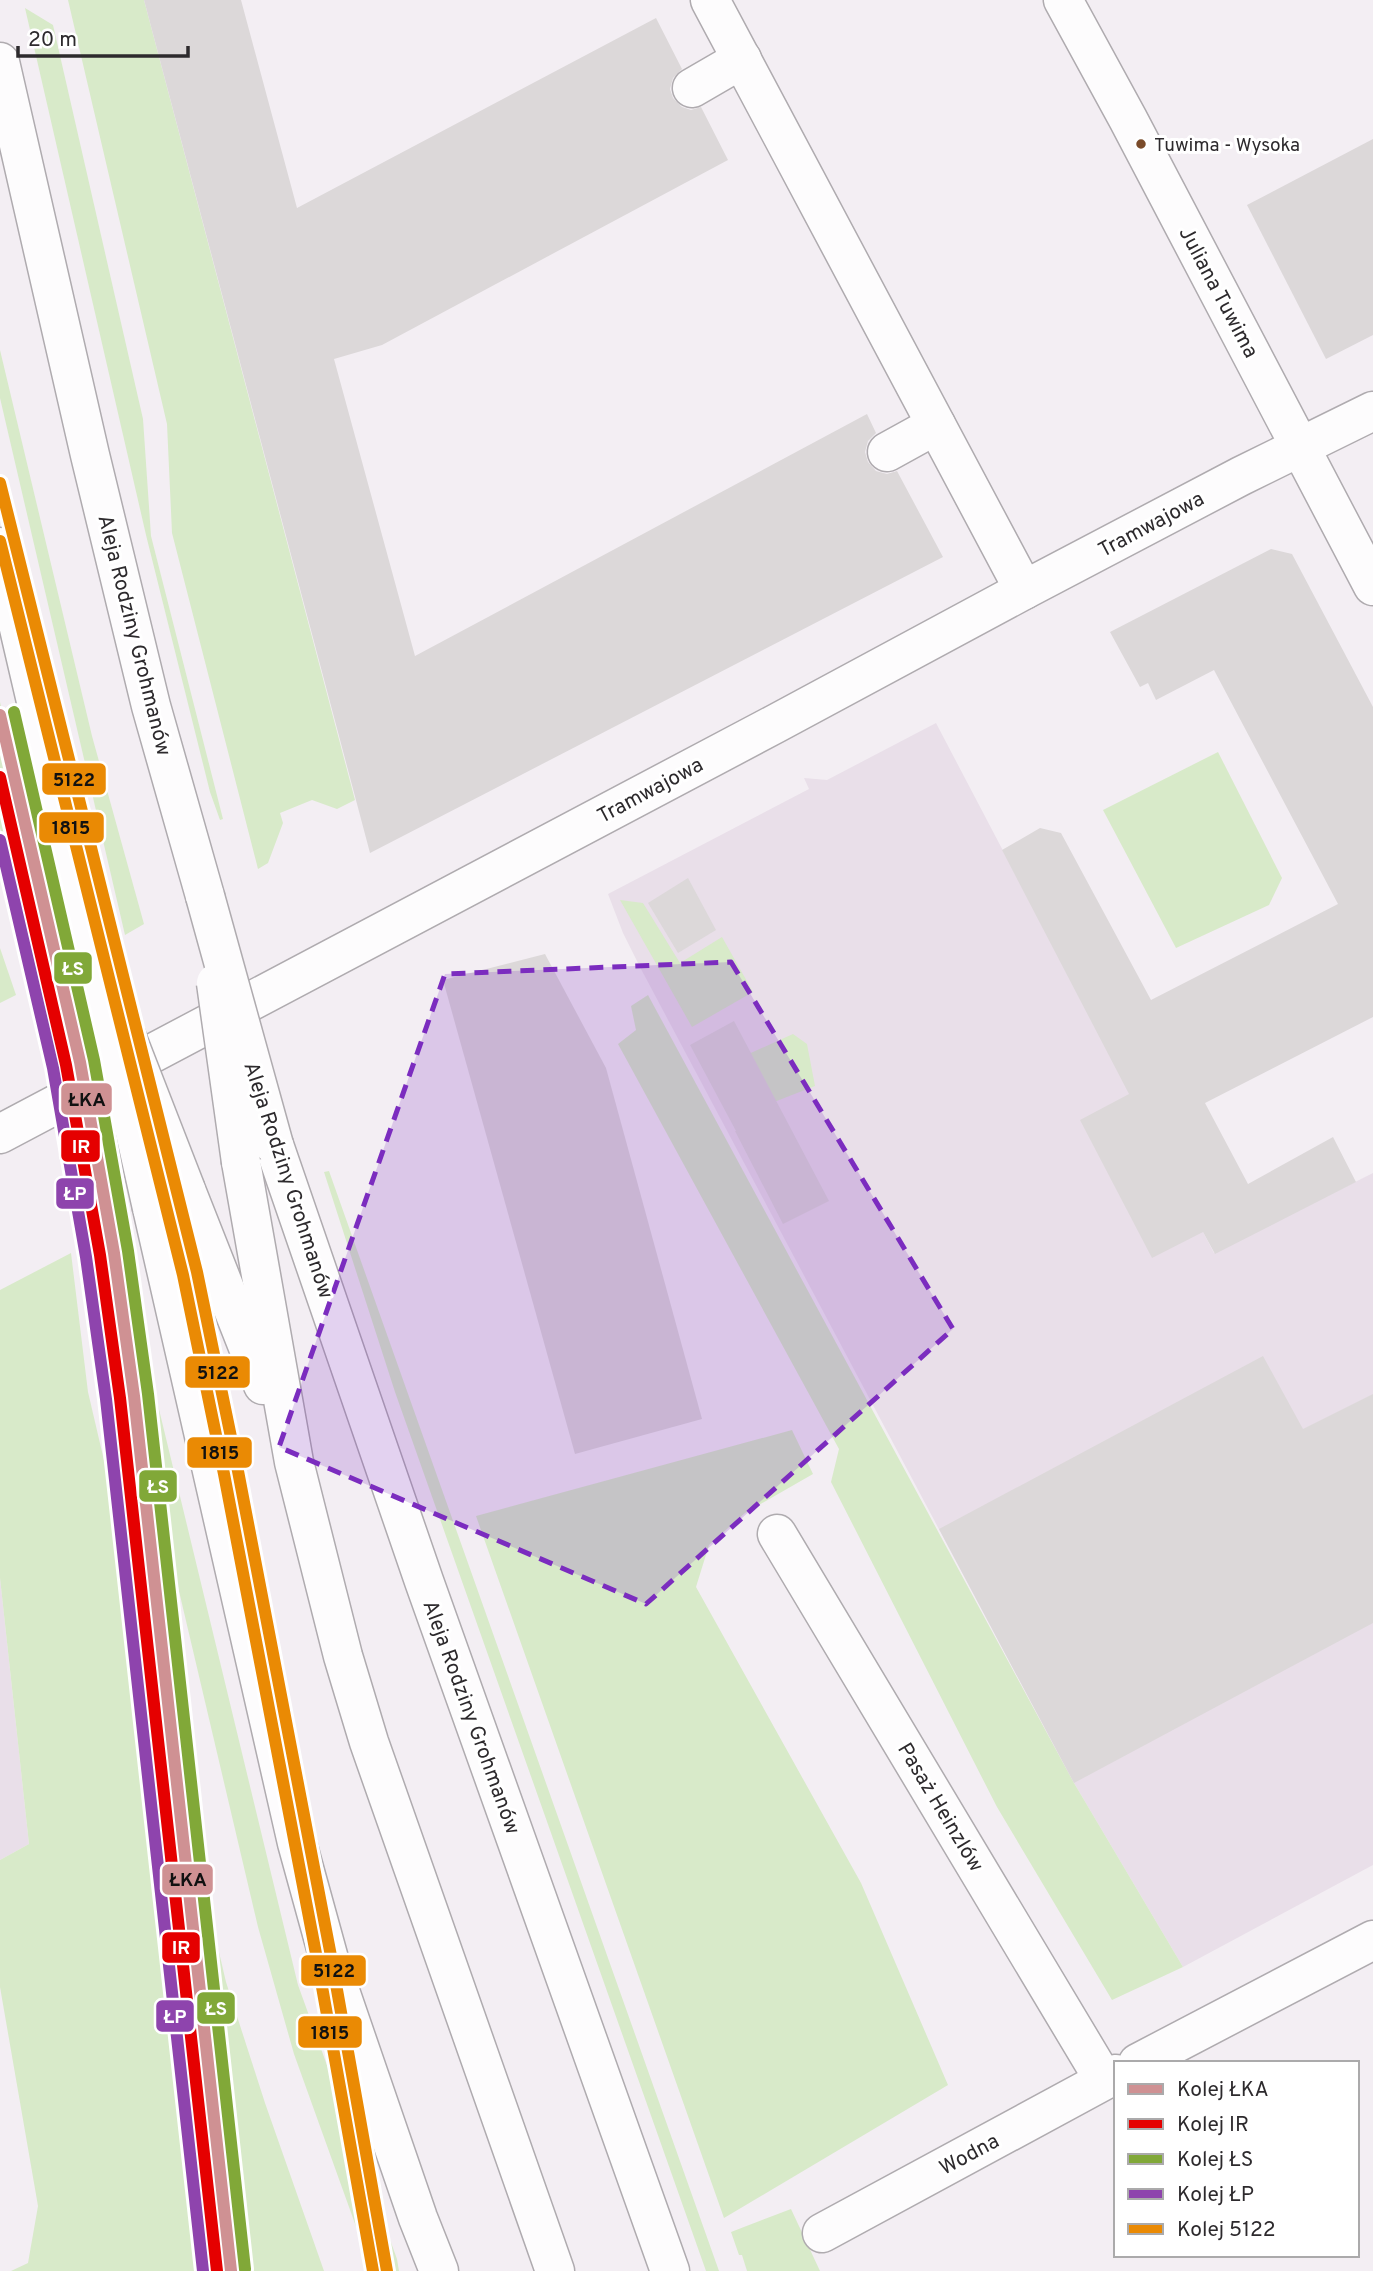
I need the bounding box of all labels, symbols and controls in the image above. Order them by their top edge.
scale bar [18,14,187,58]
text: 20 m [28,27,77,54]
place label: Tuwima - Wysoka [1154,134,1300,158]
marker: Tuwima - Wysoka [1134,137,1148,151]
street label: Juliana Tuwima [1172,222,1264,363]
street label: Tramwajowa [1094,486,1209,565]
street label: Aleja Rodziny Grohmanów [91,512,177,759]
street label: Tramwajowa [593,752,708,831]
line badge: 5122 [41,762,107,796]
text: 5122 [53,769,95,793]
line badge: 1815 [38,811,105,844]
text: 1815 [52,817,90,841]
line badge: ŁS [53,951,93,985]
text: ŁS [62,958,84,982]
street label: Aleja Rodziny Grohmanów [237,1059,339,1302]
line badge: ŁKA [60,1082,113,1116]
text: ŁKA [68,1089,106,1113]
line badge: IR [60,1129,101,1163]
text: IR [72,1136,90,1160]
line badge: ŁP [55,1177,95,1210]
text: ŁP [64,1183,86,1207]
line badge: 5122 [184,1355,251,1389]
text: 5122 [197,1362,239,1386]
line badge: 1815 [186,1436,253,1469]
text: 1815 [201,1442,239,1466]
line badge: ŁS [138,1469,178,1503]
text: ŁS [147,1476,169,1500]
street label: Aleja Rodziny Grohmanów [416,1597,526,1838]
street label: Pasaż Heinzlów [891,1738,989,1877]
line badge: ŁKA [161,1863,214,1896]
text: ŁKA [169,1869,207,1893]
line badge: IR [161,1931,201,1964]
text: IR [172,1937,190,1961]
line badge: 5122 [300,1954,367,1987]
text: 5122 [313,1960,355,1984]
line badge: ŁS [196,1991,236,2025]
text: ŁS [205,1998,227,2022]
line badge: ŁP [155,1999,195,2033]
text: ŁP [164,2006,186,2030]
line badge: 1815 [297,2015,363,2049]
text: 1815 [311,2022,349,2046]
legend [1114,2061,1359,2257]
text: Kolej ŁKA [1177,2077,1269,2104]
text: Kolej IR [1177,2112,1249,2139]
street label: Wodna [935,2128,1004,2182]
text: Kolej ŁS [1177,2147,1253,2174]
text: Kolej ŁP [1177,2182,1254,2209]
text: Kolej 5122 [1177,2217,1276,2244]

